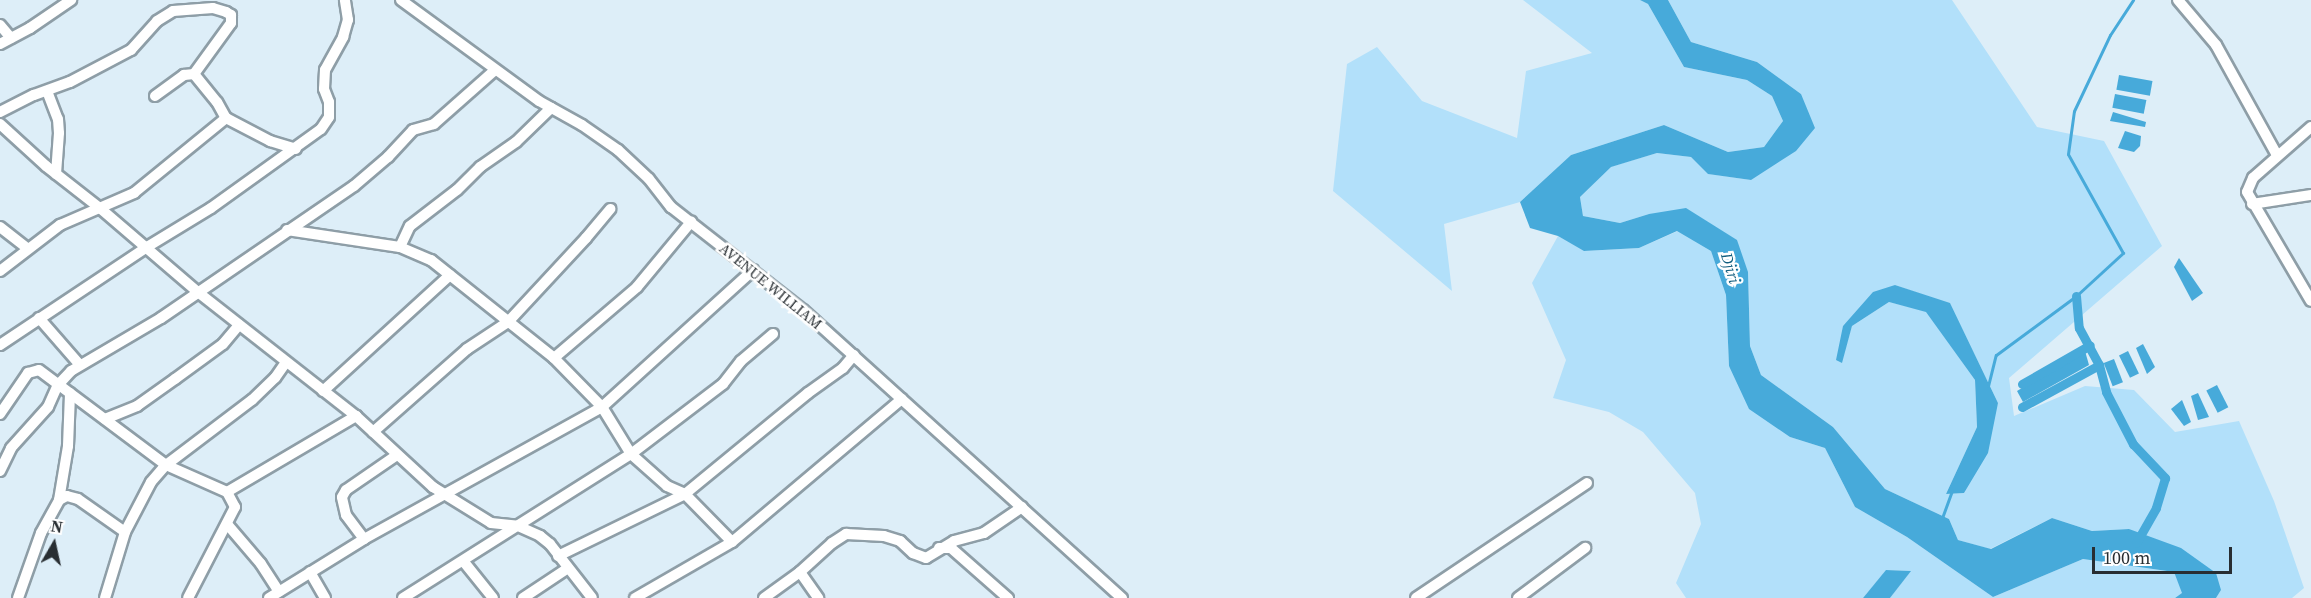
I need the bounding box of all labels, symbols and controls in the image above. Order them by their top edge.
street label: AVENUE WILLIAM [716,239,826,333]
water label: Djiri [1717,250,1745,286]
north arrow [24,514,84,574]
text: N [49,514,64,538]
scale bar [2095,535,2234,573]
text: 100 m [2103,545,2150,570]

